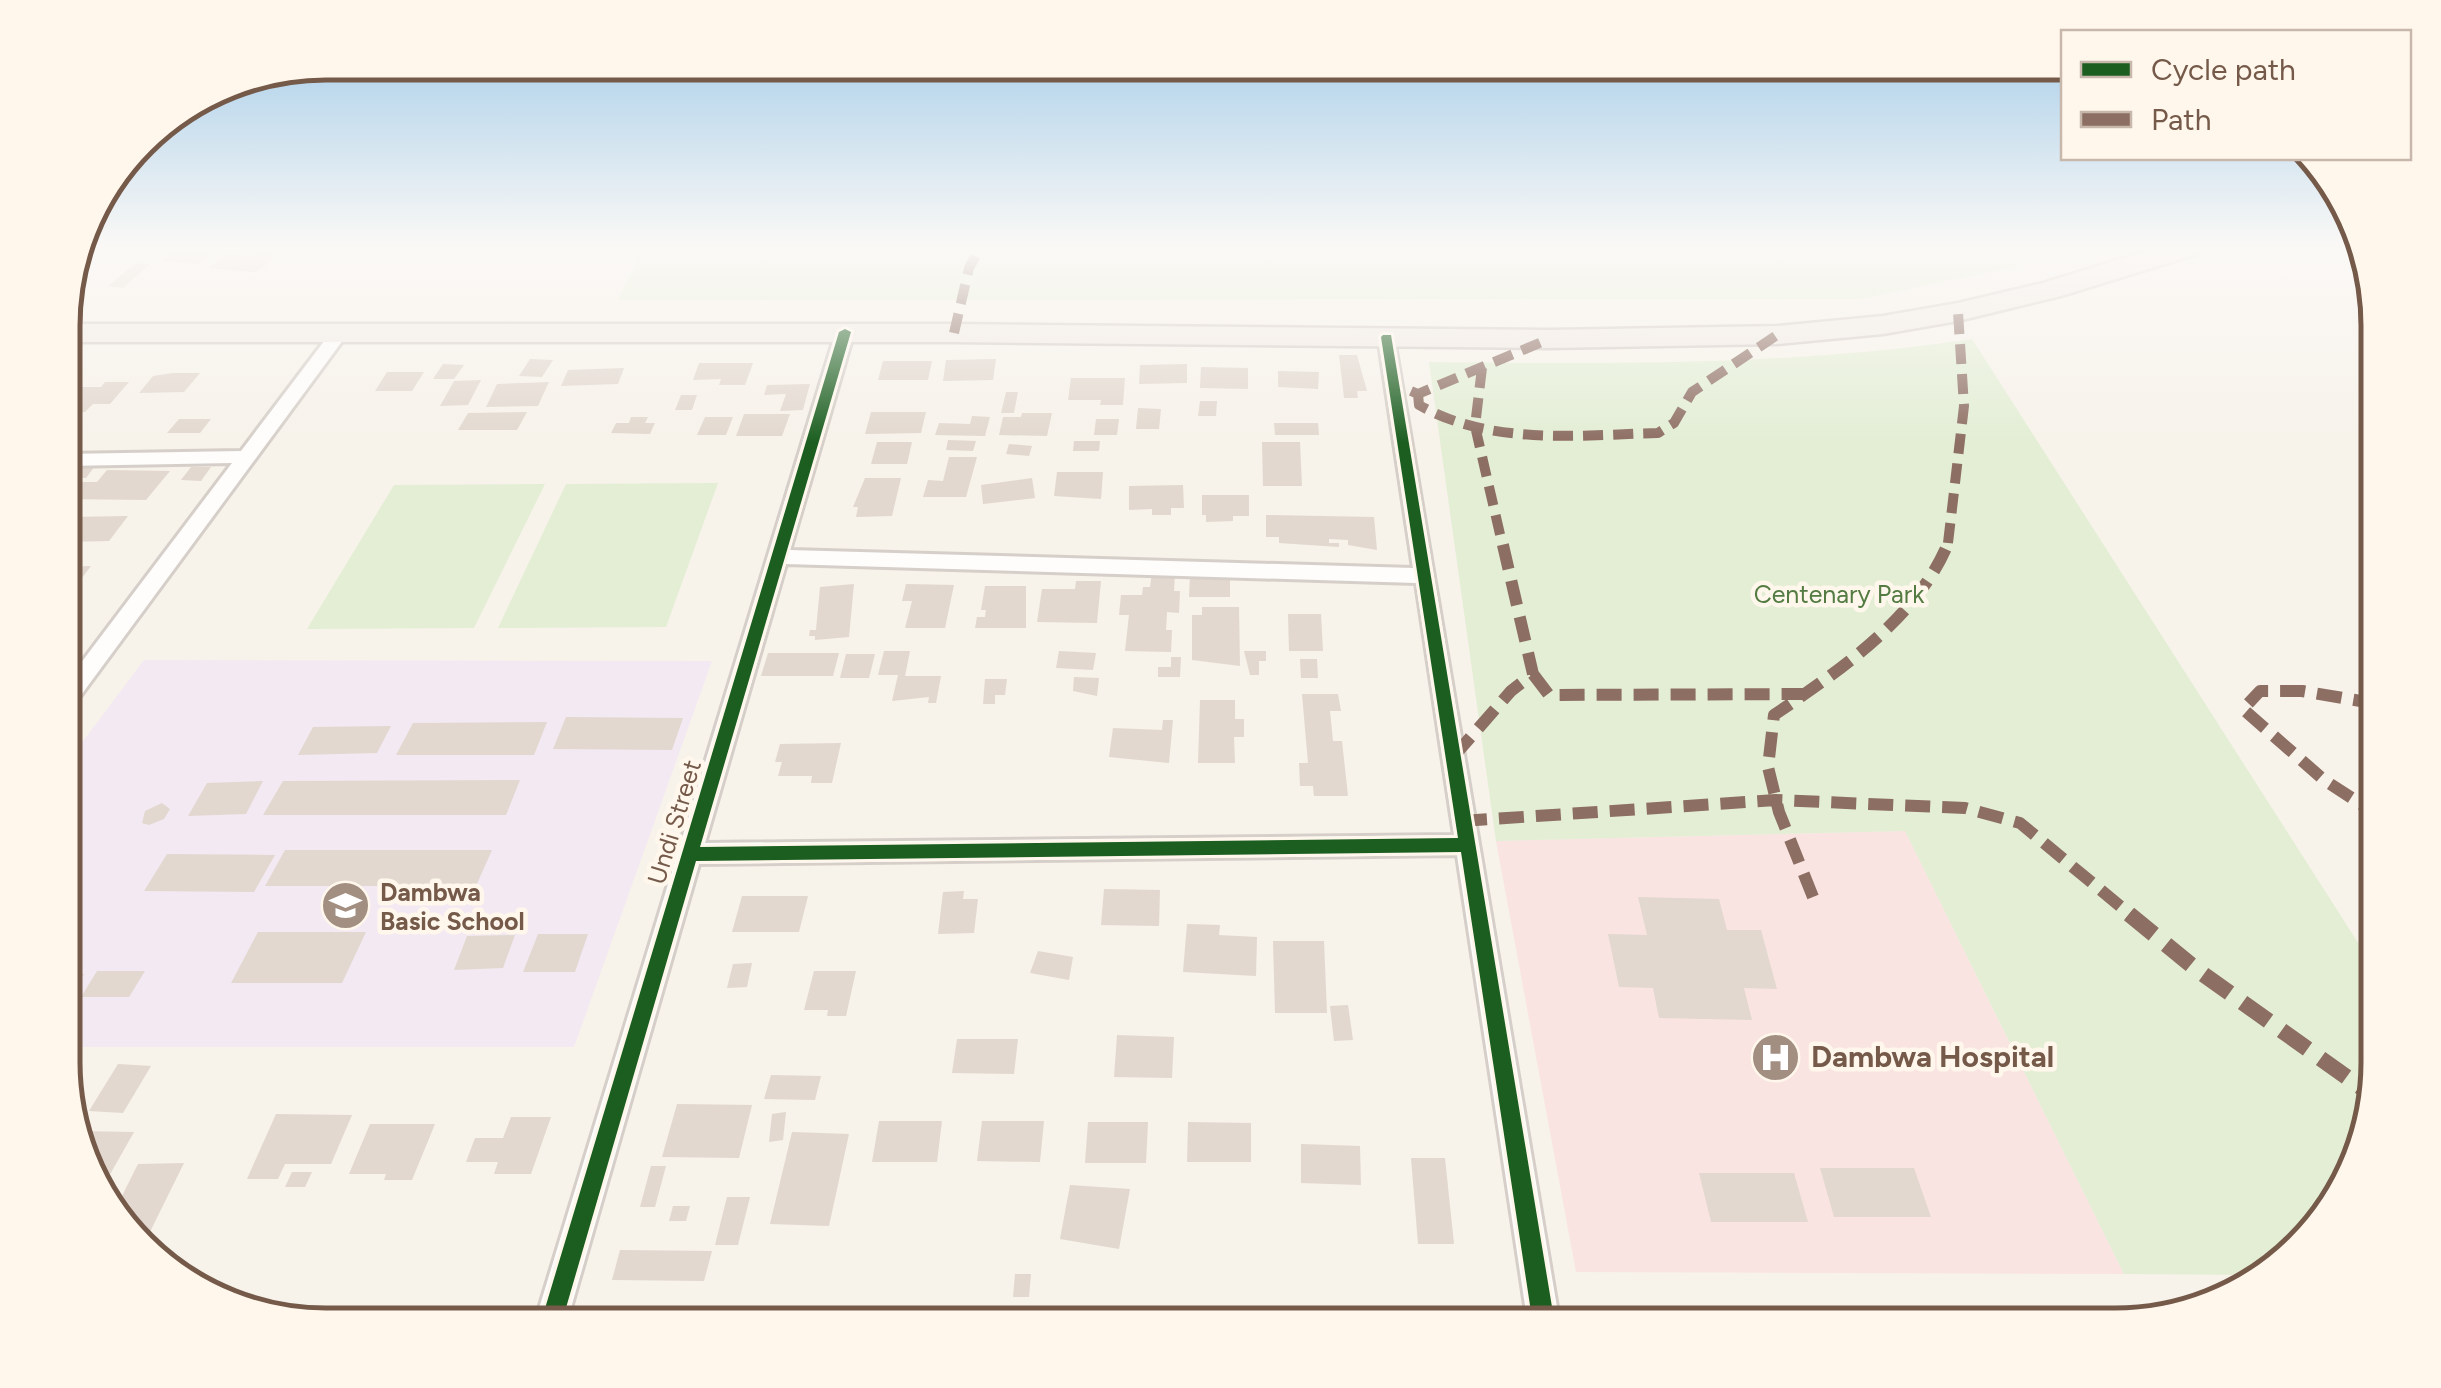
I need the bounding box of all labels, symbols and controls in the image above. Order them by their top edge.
legend [2061,30,2411,160]
text: Cycle path [2151,51,2296,88]
text: Path [2151,101,2211,138]
park label: Centenary Park [1754,579,1925,609]
street label: Undi Street [641,756,707,888]
place label: Dambwa Basic School [380,877,525,936]
school or university icon: Dambwa Basic School [319,880,371,932]
hospital icon: Dambwa Hospital [1750,1031,1802,1083]
place label: Dambwa Hospital [1811,1038,2054,1075]

